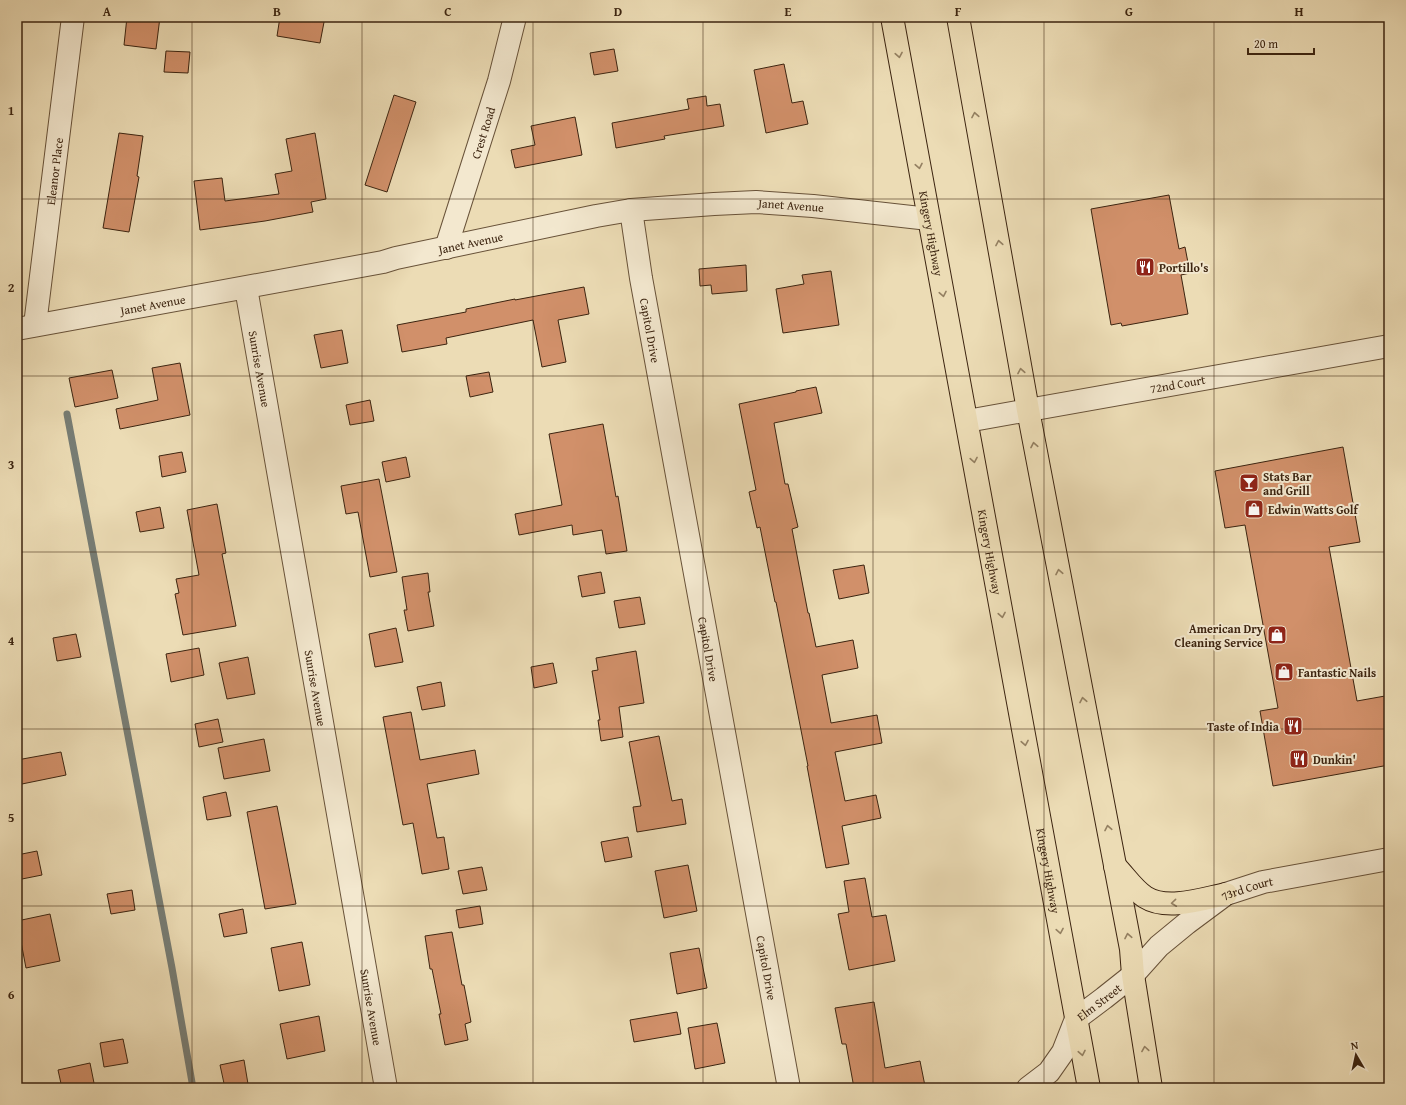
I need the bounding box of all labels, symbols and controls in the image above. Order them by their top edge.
text: A [103,2,112,21]
text: B [273,2,281,21]
text: C [444,2,452,21]
text: D [614,2,622,21]
text: E [785,2,792,21]
text: F [955,2,962,21]
text: G [1125,2,1133,21]
text: H [1294,2,1304,21]
scale bar [1248,30,1314,56]
text: 20 m [1254,35,1278,52]
one-way arrow [894,52,902,58]
text: 1 [8,101,14,120]
street label: Crest Road [466,104,499,161]
one-way arrow [972,112,980,118]
street label: Eleanor Place [41,136,67,206]
one-way arrow [914,163,923,169]
street label: Kingery Highway [916,189,948,277]
street label: Janet Avenue [756,194,825,216]
street label: Janet Avenue [435,227,505,258]
one-way arrow [995,240,1003,246]
restaurant icon: Portillo's [1134,256,1156,278]
place label: Portillo's [1159,259,1208,276]
text: 2 [8,278,15,297]
street label: Janet Avenue [117,290,187,319]
one-way arrow [938,291,947,297]
street label: Capitol Drive [636,297,665,364]
street label: Sunrise Avenue [245,329,275,409]
one-way arrow [1017,368,1026,374]
street label: 72nd Court [1149,370,1207,397]
one-way arrow [1031,442,1039,448]
text: 3 [8,455,14,474]
one-way arrow [969,457,977,463]
place label: Stats Bar and Grill [1263,468,1312,499]
bar icon: Stats Bar and Grill [1238,472,1260,494]
shop icon: Edwin Watts Golf [1243,498,1265,520]
place label: Edwin Watts Golf [1268,501,1360,518]
street label: Kingery Highway [974,508,1007,596]
one-way arrow [1055,569,1063,575]
one-way arrow [997,612,1006,618]
street label: Capitol Drive [695,615,723,683]
place label: American Dry Cleaning Service [1175,620,1264,651]
shop icon: American Dry Cleaning Service [1266,624,1288,646]
text: 4 [8,631,15,650]
street label: Sunrise Avenue [301,648,331,728]
shop icon: Fantastic Nails [1273,661,1295,683]
place label: Fantastic Nails [1298,664,1376,681]
one-way arrow [1080,697,1088,703]
restaurant icon: Taste of India [1282,715,1304,737]
place label: Taste of India [1207,718,1280,735]
one-way arrow [1021,740,1029,746]
restaurant icon: Dunkin' [1288,748,1310,770]
place label: Dunkin' [1313,751,1356,768]
text: 5 [8,808,15,827]
one-way arrow [1104,825,1112,831]
street label: Kingery Highway [1033,827,1065,915]
street label: 73rd Court [1217,872,1275,904]
one-way arrow [1171,898,1177,907]
one-way arrow [1055,928,1063,935]
one-way arrow [1125,933,1133,939]
street label: Capitol Drive [753,934,781,1002]
street label: Sunrise Avenue [357,967,387,1047]
street label: Elm Street [1073,979,1125,1024]
text: 6 [8,985,15,1004]
north arrow [1336,1035,1376,1075]
text: N [1350,1037,1360,1054]
one-way arrow [1141,1046,1149,1053]
one-way arrow [1078,1050,1086,1056]

